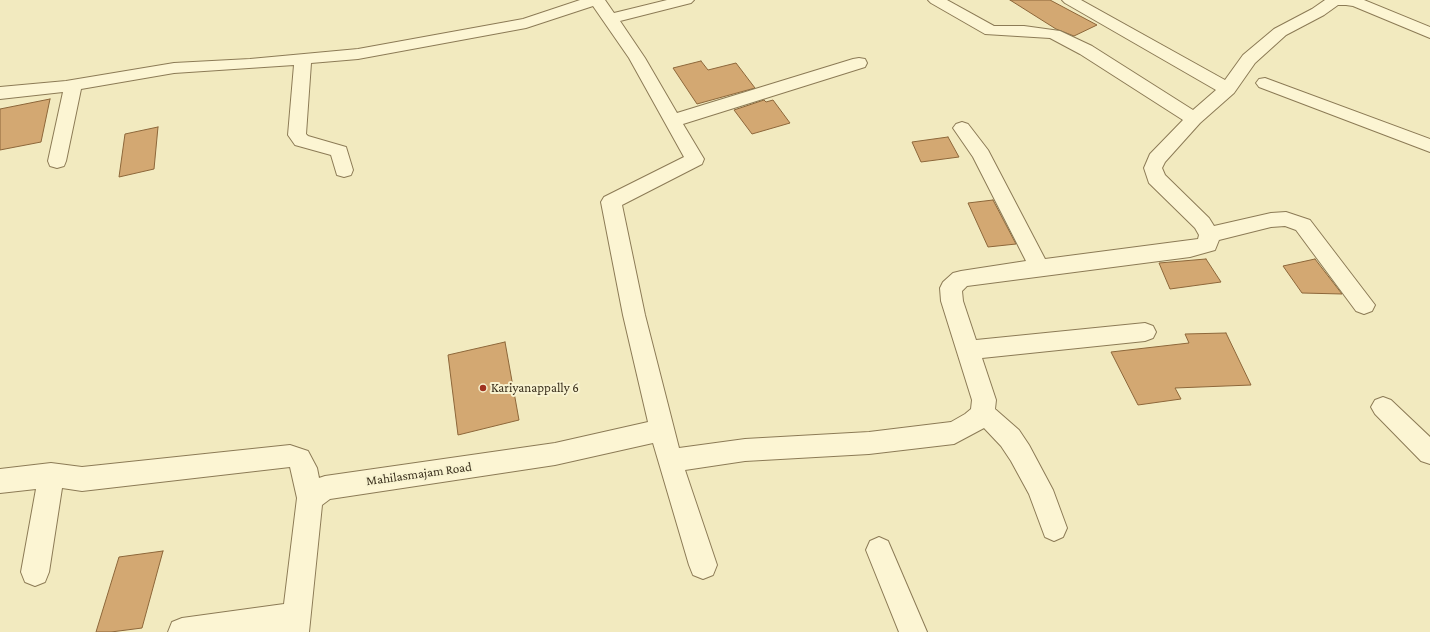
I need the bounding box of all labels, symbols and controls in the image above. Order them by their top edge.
place label: Kariyanappally 6 [491,380,579,396]
marker: Kariyanappally 6 [478,383,488,393]
street label: Mahilasmajam Road [365,459,473,489]

